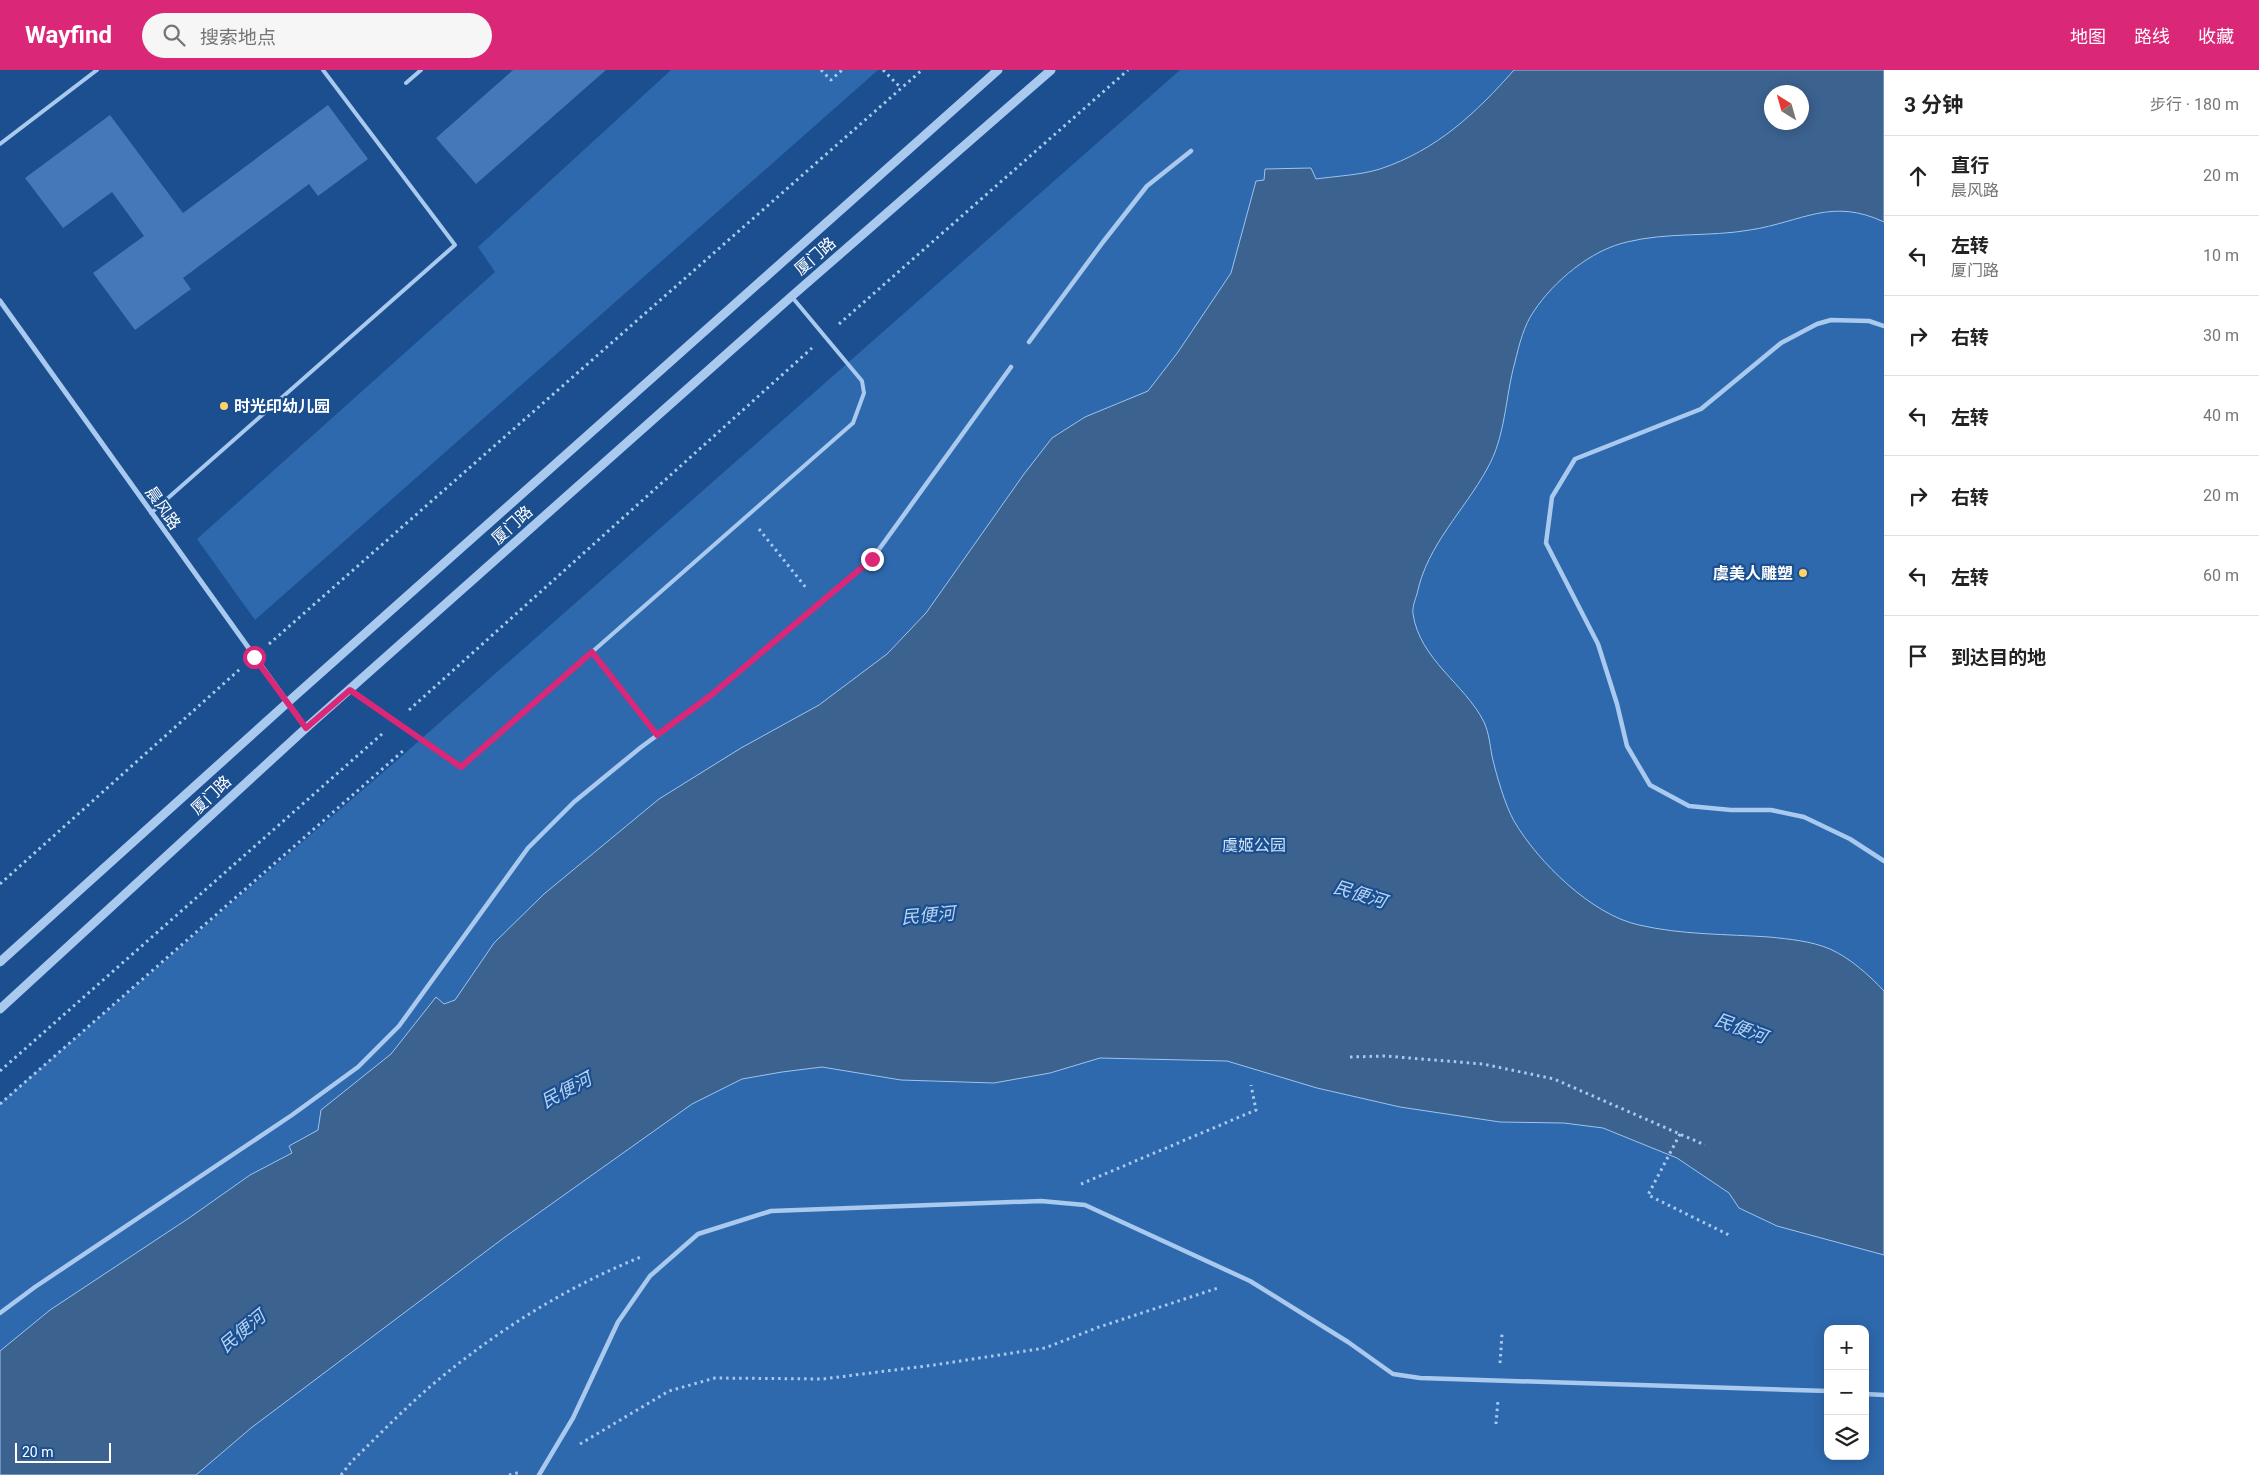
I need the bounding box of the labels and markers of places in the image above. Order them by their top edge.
place label: 时光印幼儿园 [234,397,330,416]
marker: 时光印幼儿园 [218,400,230,412]
place label: 虞美人雕塑 [1713,564,1793,583]
marker: 虞美人雕塑 [1797,567,1809,579]

